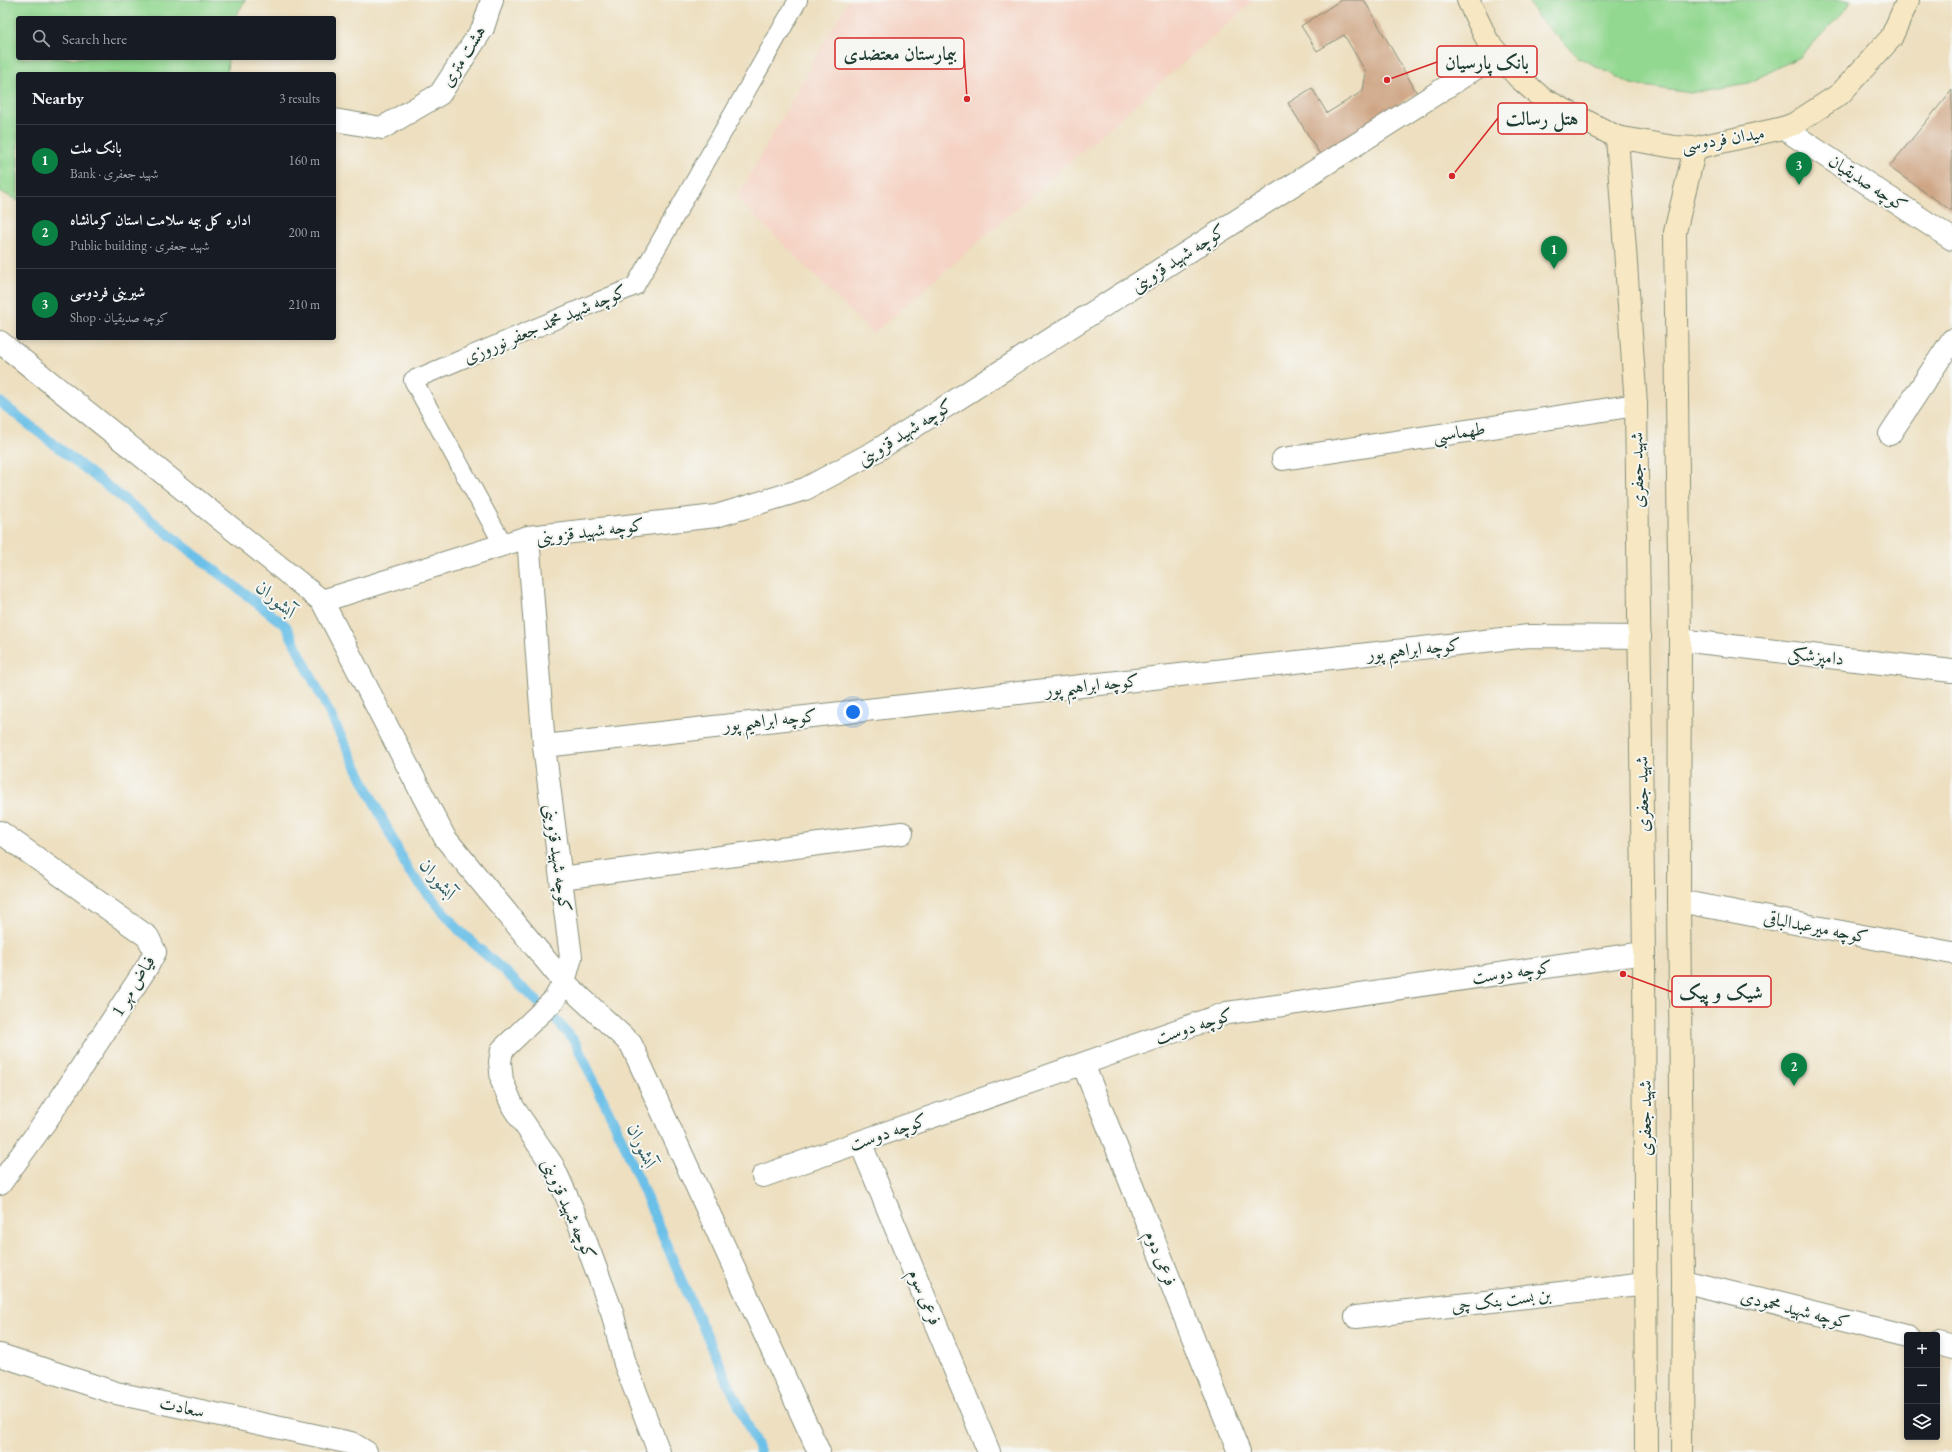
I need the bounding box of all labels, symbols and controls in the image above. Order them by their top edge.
search box [16,16,336,60]
street label: هشت متری [435,21,490,91]
icon: search [30,27,52,49]
text: Search here [62,29,127,48]
callout: بیمارستان معتضدی [835,38,964,69]
text: بیمارستان معتضدی [843,41,957,66]
callout: بانک پارسیان [1437,46,1537,77]
text: بانک پارسیان [1445,50,1529,77]
text: Nearby [32,87,84,109]
text: 3 results [279,90,320,107]
callout: هتل رسالت [1498,103,1587,134]
text: هتل رسالت [1506,106,1578,132]
street label: میدان فردوسی [1680,121,1766,158]
text: بانک ملت [70,138,122,157]
street label: کوچه صدیقیان [1823,149,1912,218]
text: 1 [42,152,48,169]
text: 160 m [289,152,320,169]
pin: 3 [1786,152,1812,185]
text: Bank · شهید جعفری [70,165,159,182]
text: اداره کل بیمه سلامت استان کرمانشاه [70,210,251,229]
street label: کوچه شهید قزوینی [1126,218,1231,299]
text: 2 [42,224,48,241]
text: 200 m [289,224,320,241]
pin: 1 [1541,236,1567,269]
text: Public building · شهید جعفری [70,237,210,254]
street label: کوچه شهید محمد جعفر نوروزی [460,279,631,370]
text: شیرینی فردوسی [70,282,145,301]
text: 3 [42,296,48,313]
text: 210 m [289,296,320,313]
text: Shop · کوچه صدیقیان [70,309,168,326]
street label: کوچه شهید قزوینی [852,393,958,472]
street label: طهماسبی [1431,416,1488,451]
street label: شهید جعفری [1624,432,1650,508]
street label: کوچه شهید قزوینی [535,512,646,551]
water label: آبشوران [251,575,303,624]
street label: کوچه ابراهیم پور [1364,632,1463,672]
street label: دامپزشکی [1787,641,1845,672]
street label: کوچه ابراهیم پور [1042,668,1141,708]
your location [843,702,863,722]
street label: کوچه ابراهیم پور [720,703,819,743]
street label: شهید جعفری [1629,756,1655,832]
street label: کوچه شهید قزوینی [538,802,577,914]
water label: آبشوران [414,853,463,905]
street label: کوچه میرعبدالباقی [1761,905,1870,950]
street label: فیاض مهر 1 [105,951,161,1021]
street label: کوچه دوست [1470,954,1554,990]
callout: شیک و پیک [1672,976,1771,1007]
text: شیک و پیک [1679,980,1763,1007]
street label: کوچه دوست [1152,1002,1236,1051]
pin: 2 [1781,1053,1807,1086]
street label: شهید جعفری [1633,1080,1657,1156]
street label: کوچه دوست [846,1107,930,1157]
water label: آبشوران [622,1120,663,1173]
street label: کوچه شهید قزوینی [535,1154,602,1264]
street label: فرعی دوم [1135,1227,1183,1291]
street label: فرعی سوم [899,1265,948,1330]
street label: بن بست بنک چی [1450,1282,1553,1317]
street label: کوچه شهید محمودی [1738,1284,1852,1335]
map controls [1904,1332,1940,1440]
button: + [1904,1332,1940,1368]
button: − [1904,1368,1940,1404]
street label: سعادت [157,1391,207,1423]
button: layers [1904,1404,1940,1440]

